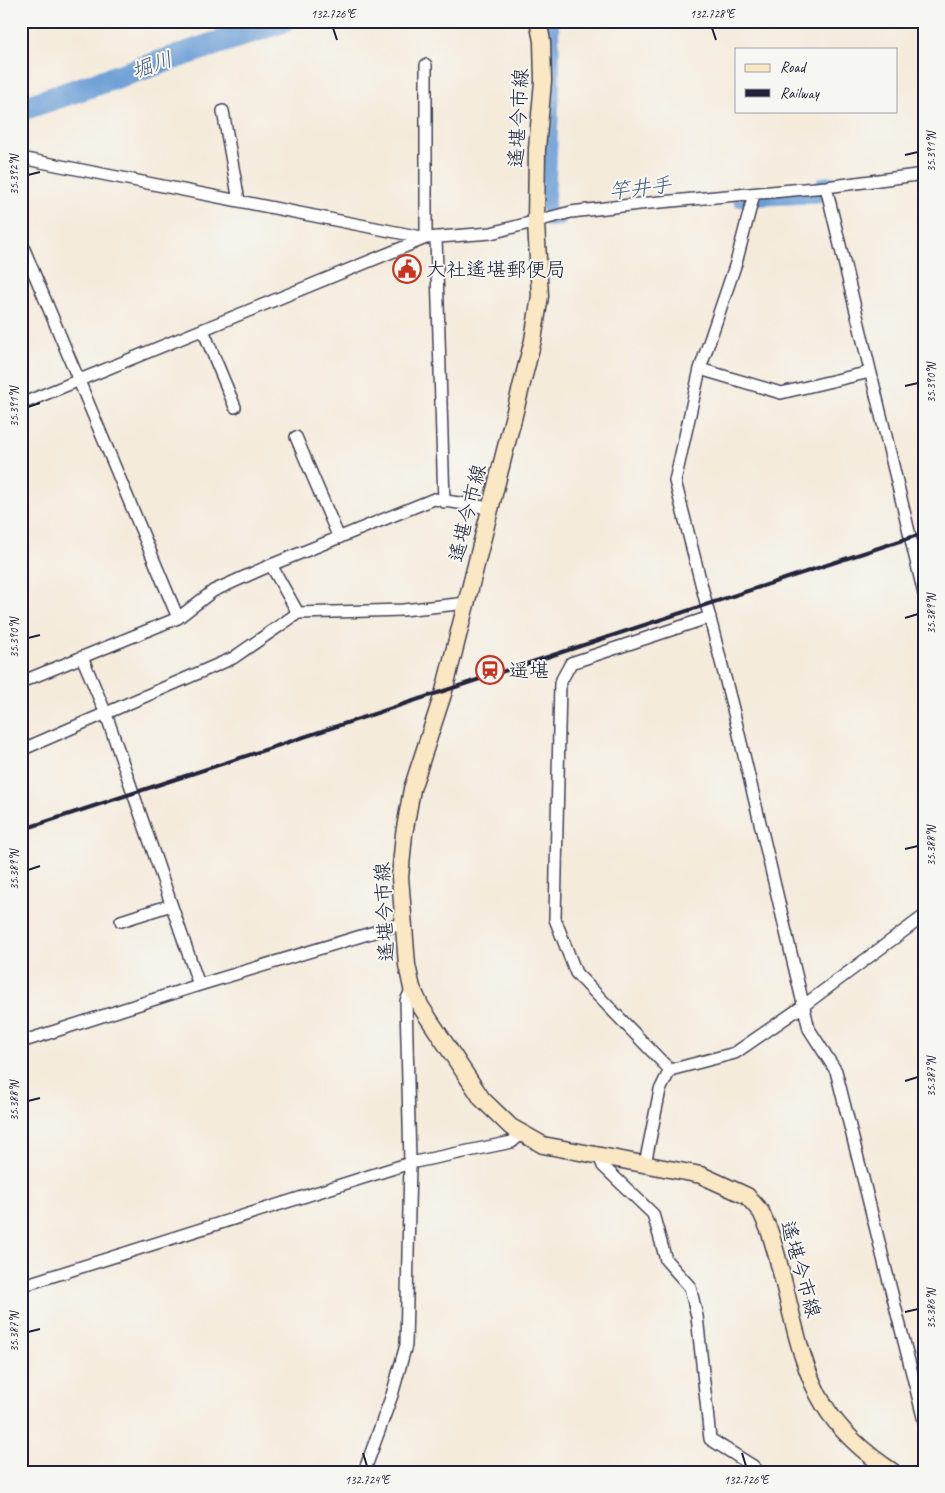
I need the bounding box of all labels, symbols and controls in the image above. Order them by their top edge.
text: 132.726°E [311,6,357,22]
text: 132.728°E [690,6,736,22]
water label: 堀川 [128,46,176,84]
legend [735,48,898,112]
text: Road [780,58,807,77]
street label: 遙堪今市線 [503,67,534,169]
text: Railway [780,84,821,103]
text: 35.391°N [923,130,939,172]
text: 35.392°N [6,153,22,195]
water label: 竿井手 [607,171,674,205]
public building icon: 大社遙堪郵便局 [392,254,422,284]
place label: 大社遙堪郵便局 [426,257,566,282]
text: 35.390°N [923,361,939,403]
text: 35.391°N [6,385,22,427]
street label: 遙堪今市線 [443,462,492,565]
text: 35.389°N [923,592,939,634]
text: 35.390°N [6,616,22,658]
station icon: 遥堪 [475,655,505,685]
place label: 遥堪 [509,658,549,683]
text: 35.388°N [923,824,939,866]
text: 35.389°N [6,848,22,890]
street label: 遙堪今市線 [369,861,400,963]
text: 35.387°N [923,1055,939,1097]
text: 35.388°N [6,1079,22,1121]
street label: 遙堪今市線 [775,1218,826,1321]
text: 35.386°N [923,1287,939,1329]
text: 35.387°N [6,1310,22,1352]
text: 132.724°E [345,1472,391,1488]
text: 132.726°E [724,1472,770,1488]

